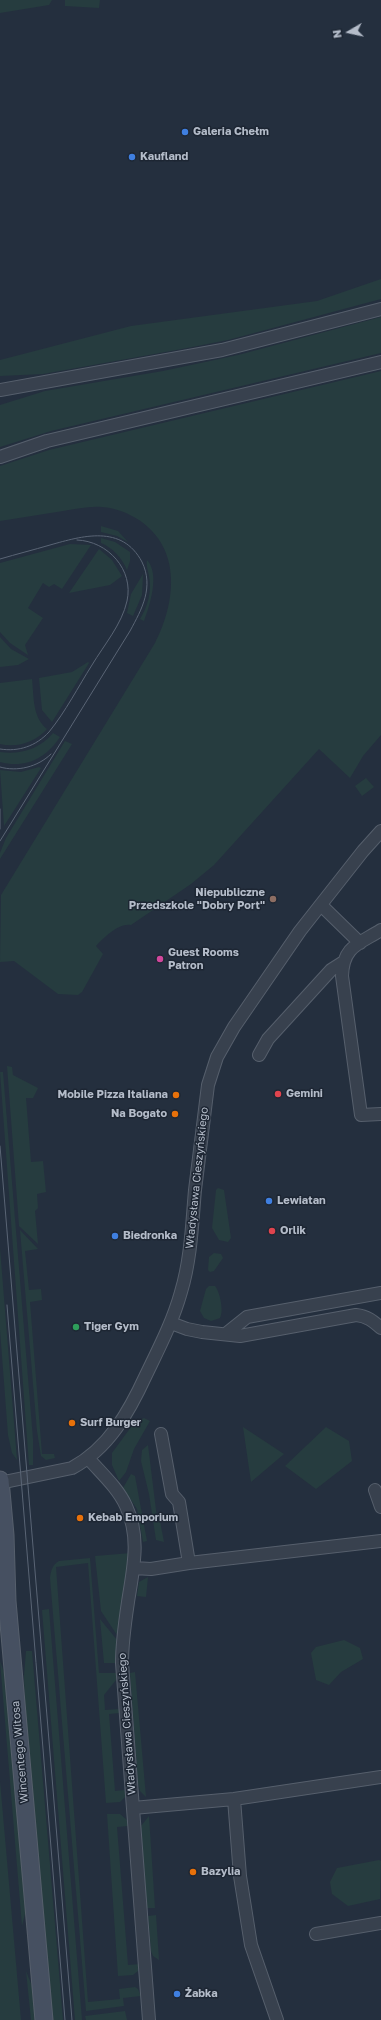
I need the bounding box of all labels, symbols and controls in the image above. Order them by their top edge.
north arrow [329,12,369,52]
text: N [330,29,344,39]
place label: Galeria Chełm [193,125,269,139]
marker: Galeria Chełm [180,127,190,137]
place label: Kaufland [140,150,188,164]
marker: Kaufland [127,152,137,162]
place label: Niepubliczne Przedszkole "Dobry Port" [129,886,265,912]
marker: Niepubliczne Przedszkole "Dobry Port" [268,894,278,904]
place label: Guest Rooms Patron [168,946,239,972]
marker: Guest Rooms Patron [155,954,165,964]
place label: Gemini [286,1087,323,1101]
place label: Mobile Pizza Italiana [57,1088,168,1102]
marker: Gemini [273,1089,283,1099]
marker: Mobile Pizza Italiana [171,1090,181,1100]
street label: Władysława Cieszyńskiego [183,1106,211,1250]
place label: Na Bogato [111,1107,167,1121]
marker: Na Bogato [170,1109,180,1119]
place label: Lewiatan [277,1194,326,1208]
marker: Lewiatan [264,1196,274,1206]
place label: Orlik [280,1224,306,1238]
marker: Orlik [267,1226,277,1236]
place label: Biedronka [123,1229,177,1243]
marker: Biedronka [110,1231,120,1241]
place label: Tiger Gym [84,1320,139,1334]
marker: Tiger Gym [71,1322,81,1332]
place label: Surf Burger [80,1416,141,1430]
marker: Surf Burger [67,1418,77,1428]
place label: Kebab Emporium [88,1511,178,1525]
marker: Kebab Emporium [75,1513,85,1523]
street label: Władysława Cieszyńskiego [115,1652,139,1796]
street label: Wincentego Witosa [9,1700,31,1804]
place label: Bazylia [201,1865,240,1879]
marker: Bazylia [188,1867,198,1877]
place label: Żabka [185,1987,218,2001]
marker: Żabka [172,1989,182,1999]

